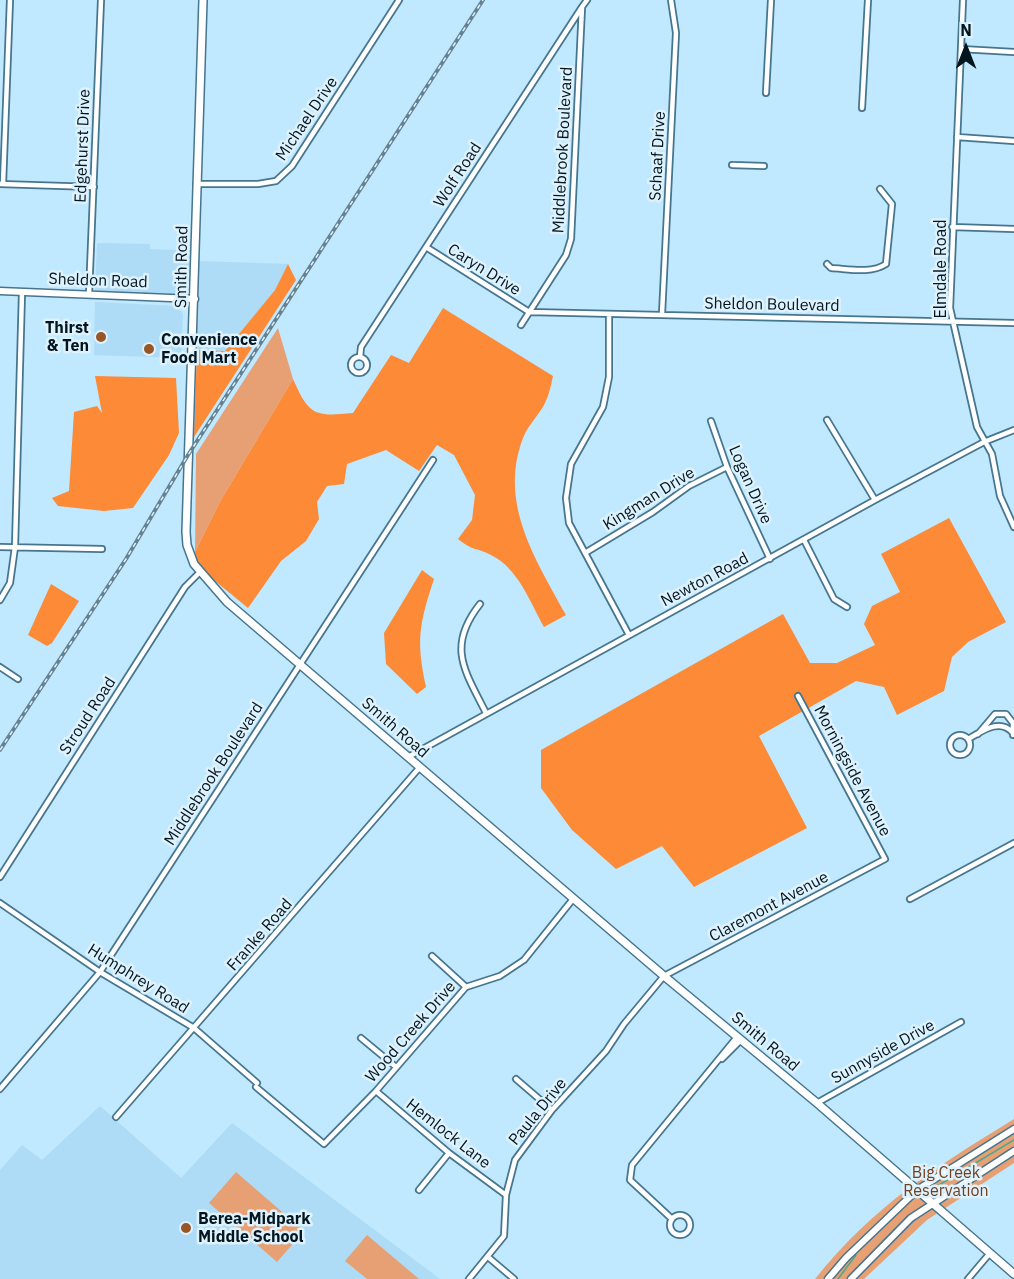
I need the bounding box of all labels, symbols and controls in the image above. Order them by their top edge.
north arrow [936,18,996,78]
text: N [960,20,972,40]
street label: Middlebrook Boulevard [549,66,577,234]
street label: Michael Drive [272,74,342,164]
street label: Edgehurst Drive [71,89,95,203]
street label: Schaaf Drive [646,111,670,201]
street label: Wolf Road [430,139,486,211]
street label: Elmdale Road [931,219,951,319]
street label: Smith Road [172,226,192,308]
street label: Caryn Drive [444,240,524,300]
street label: Sheldon Road [48,270,148,292]
street label: Sheldon Boulevard [704,294,840,316]
place label: Thirst & Ten [45,318,89,356]
marker: Thirst & Ten [94,330,108,344]
place label: Convenience Food Mart [161,330,257,368]
marker: Convenience Food Mart [142,342,156,356]
street label: Logan Drive [724,443,776,527]
street label: Kingman Drive [600,463,698,535]
street label: Newton Road [658,549,752,611]
street label: Stroud Road [56,674,120,758]
street label: Smith Road [358,694,432,762]
street label: Middlebrook Boulevard [161,699,267,849]
street label: Morningside Avenue [809,702,895,840]
street label: Claremont Avenue [706,867,832,947]
street label: Franke Road [223,895,297,975]
street label: Humphrey Road [84,940,192,1018]
street label: Wood Creek Drive [362,978,460,1086]
street label: Smith Road [727,1008,803,1076]
street label: Sunnyside Drive [828,1016,938,1088]
street label: Paula Drive [505,1074,571,1150]
street label: Hemlock Lane [402,1095,494,1173]
park label: Big Creek Reservation [903,1163,989,1201]
place label: Berea-Midpark Middle School [198,1209,310,1247]
marker: Berea-Midpark Middle School [179,1221,193,1235]

